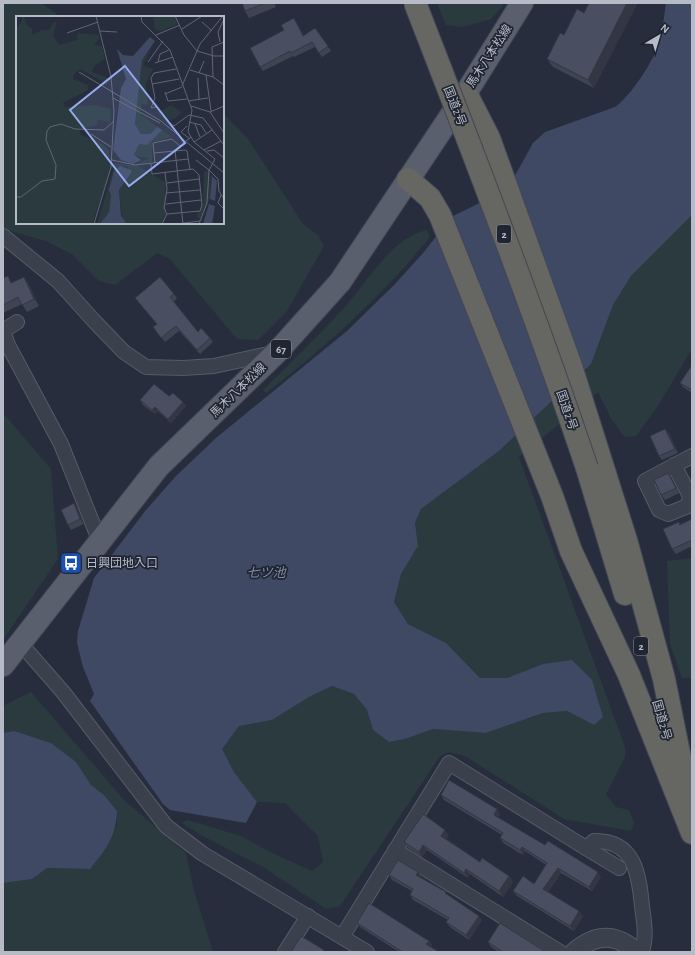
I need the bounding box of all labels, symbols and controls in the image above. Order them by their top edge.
inset map [16,16,224,224]
north arrow [639,16,679,56]
street label: 馬木八本松線 [464,22,514,89]
text: N [658,22,671,35]
street label: 国道2号 [442,84,469,128]
road number: 2 [497,225,511,243]
road number: 67 [271,340,291,358]
street label: 馬木八本松線 [207,360,268,419]
street label: 国道2号 [555,388,580,432]
bus stop icon: 日興団地入口 [58,550,84,576]
place label: 日興団地入口 [86,556,158,569]
water label: 七ツ池 [246,566,287,580]
road number: 2 [634,637,648,655]
street label: 国道2号 [651,698,674,742]

